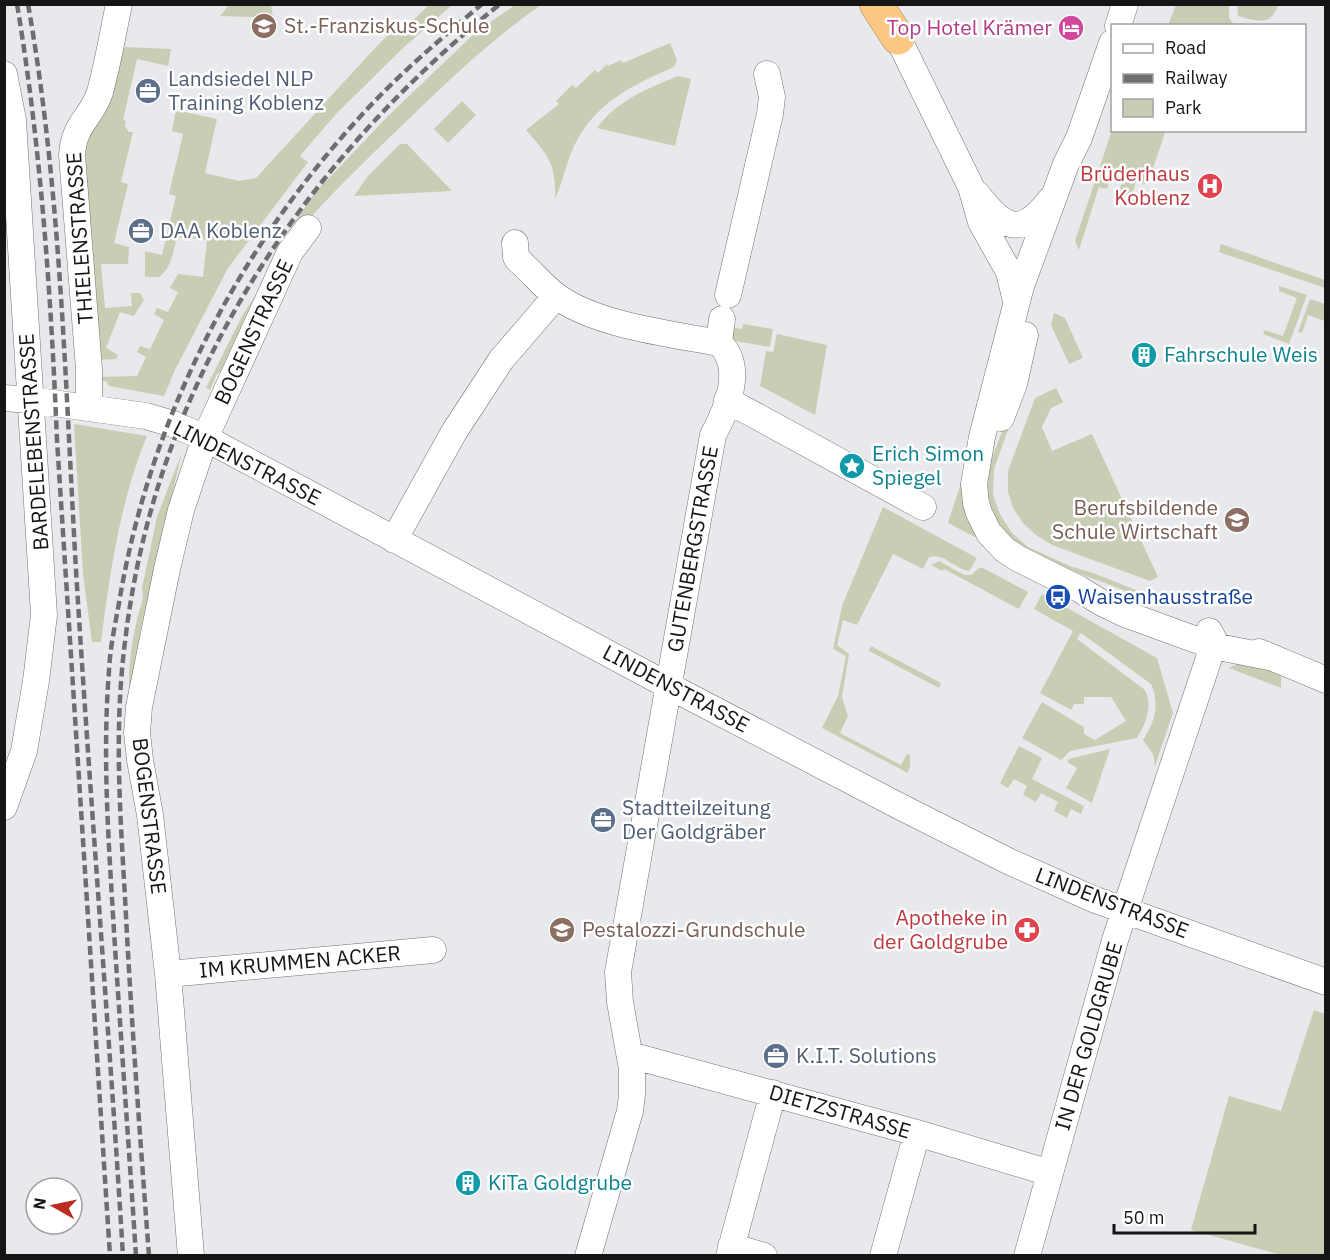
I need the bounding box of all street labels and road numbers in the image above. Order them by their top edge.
street label: THIELENSTRASSE [59,151,99,325]
street label: BOGENSTRASSE [207,254,299,409]
street label: BARDELEBENSTRASSE [11,333,55,552]
street label: LINDENSTRASSE [169,413,326,511]
street label: GUTENBERGSTRASSE [660,443,724,654]
street label: LINDENSTRASSE [598,638,755,739]
street label: BOGENSTRASSE [126,736,173,896]
street label: LINDENSTRASSE [1032,860,1193,944]
street label: IM KRUMMEN ACKER [198,938,402,984]
street label: IN DER GOLDGRUBE [1048,938,1128,1133]
street label: DIETZSTRASSE [766,1077,914,1145]

